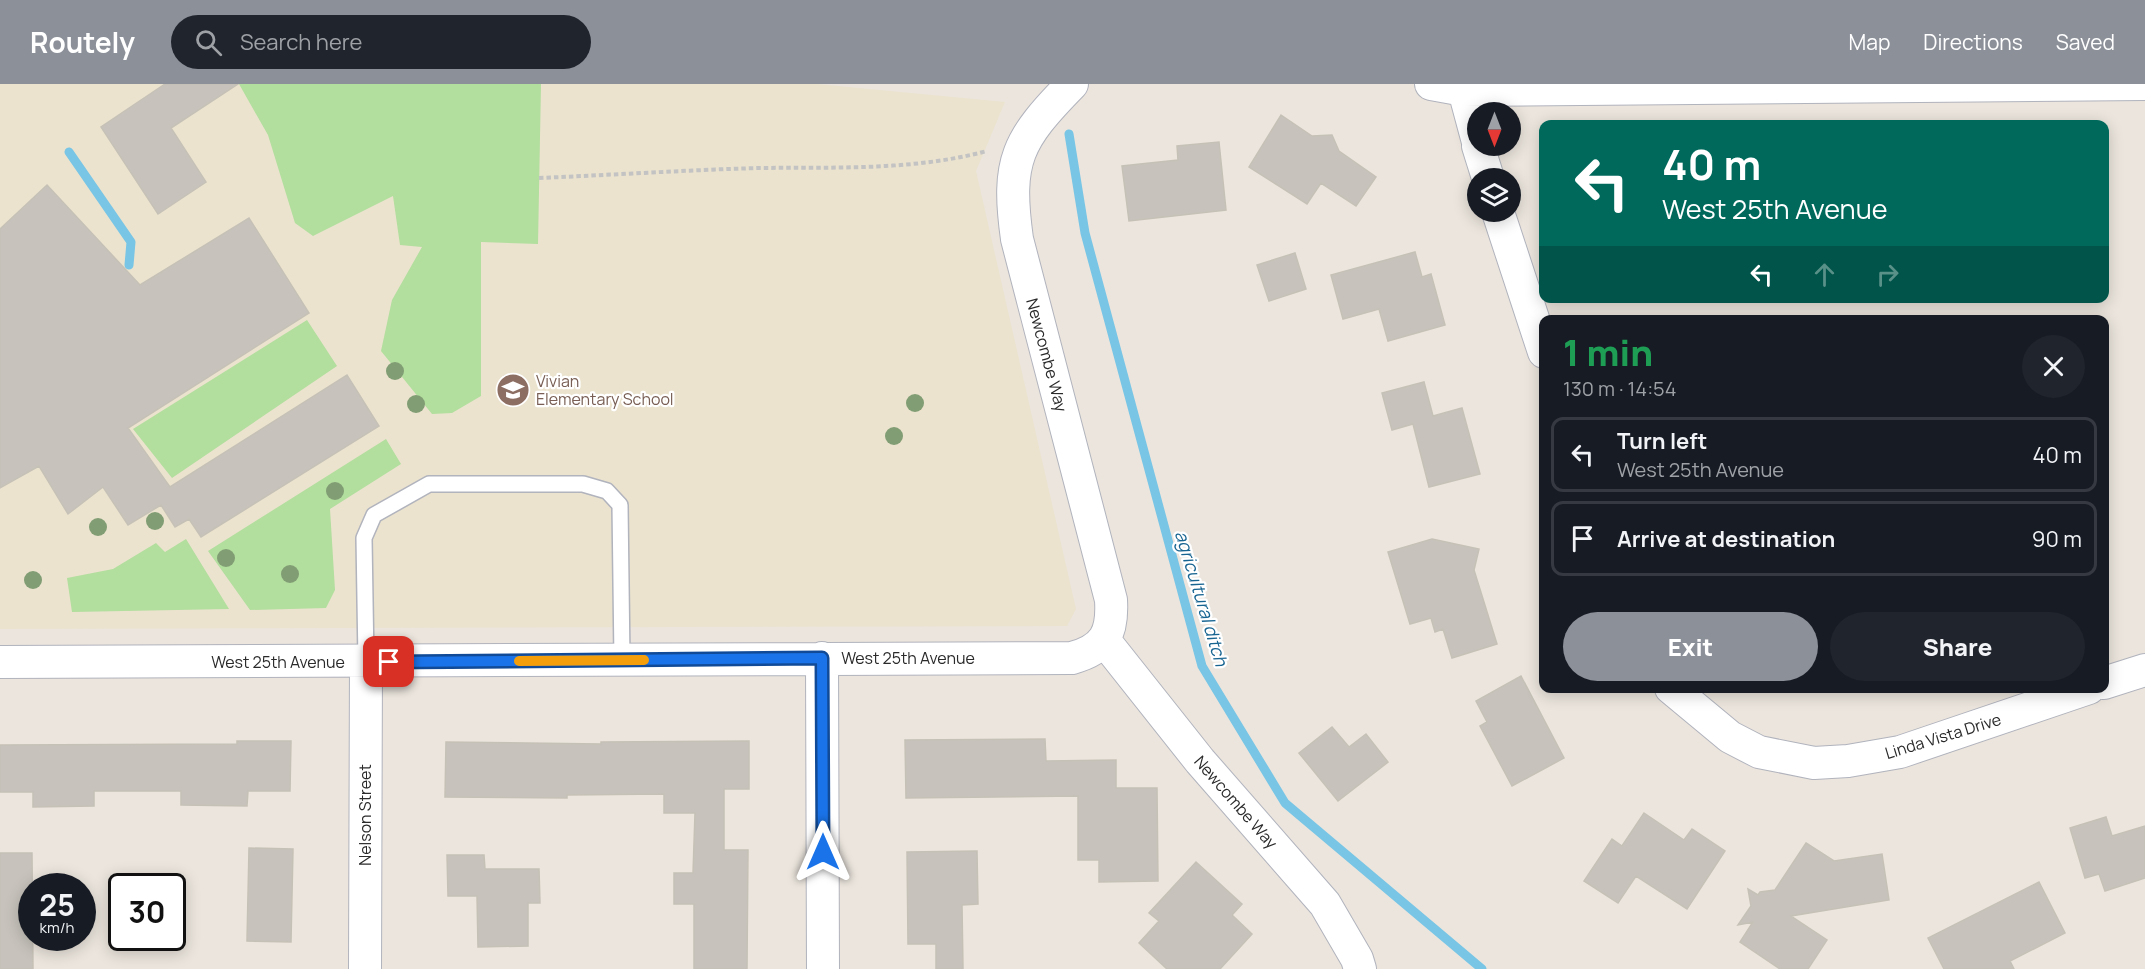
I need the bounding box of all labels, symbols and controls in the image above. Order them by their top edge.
search box [171,15,591,69]
text: Routely [30,23,135,61]
icon: search [192,26,225,59]
text: Search here [240,27,362,57]
text: Map [1849,28,1890,56]
text: Directions [1923,28,2023,56]
text: Saved [2056,28,2115,56]
north arrow [1467,102,1521,156]
map controls [1467,102,1521,222]
text: 40 m [1662,135,1761,193]
icon: left [1563,144,1641,222]
button: layers [1467,168,1521,222]
text: West 25th Avenue [1662,190,1887,227]
icon: left [1745,258,1778,291]
icon: ahead [1808,258,1841,291]
icon: right [1871,258,1904,291]
street label: Newcombe Way [1021,296,1073,415]
text: 1 min [1563,328,1653,377]
button: close [2022,335,2085,398]
place label: Vivian Elementary School [536,370,674,410]
school or university icon: Vivian Elementary School [495,372,531,408]
text: 130 m · 14:54 [1563,375,1676,402]
text: Turn left [1617,426,1707,456]
icon: left [1566,438,1599,471]
text: 40 m [2033,440,2082,470]
text: West 25th Avenue [1617,456,1784,483]
icon: arrive [1566,522,1599,555]
text: Arrive at destination [1617,524,1835,554]
text: 90 m [2032,524,2082,554]
water label: agricultural ditch [1170,527,1234,670]
button: Exit [1563,612,1818,681]
button: Share [1830,612,2085,681]
pin [363,636,414,687]
icon: arrive [372,645,405,678]
street label: West 25th Avenue [841,647,975,669]
street label: West 25th Avenue [211,651,345,673]
street label: Linda Vista Drive [1882,708,2004,764]
street label: Newcombe Way [1189,751,1283,854]
street label: Nelson Street [354,764,376,866]
position arrow [791,820,855,884]
speed limit sign: 30 [108,873,186,951]
text: 25 [39,884,75,925]
text: km/h [40,917,74,938]

